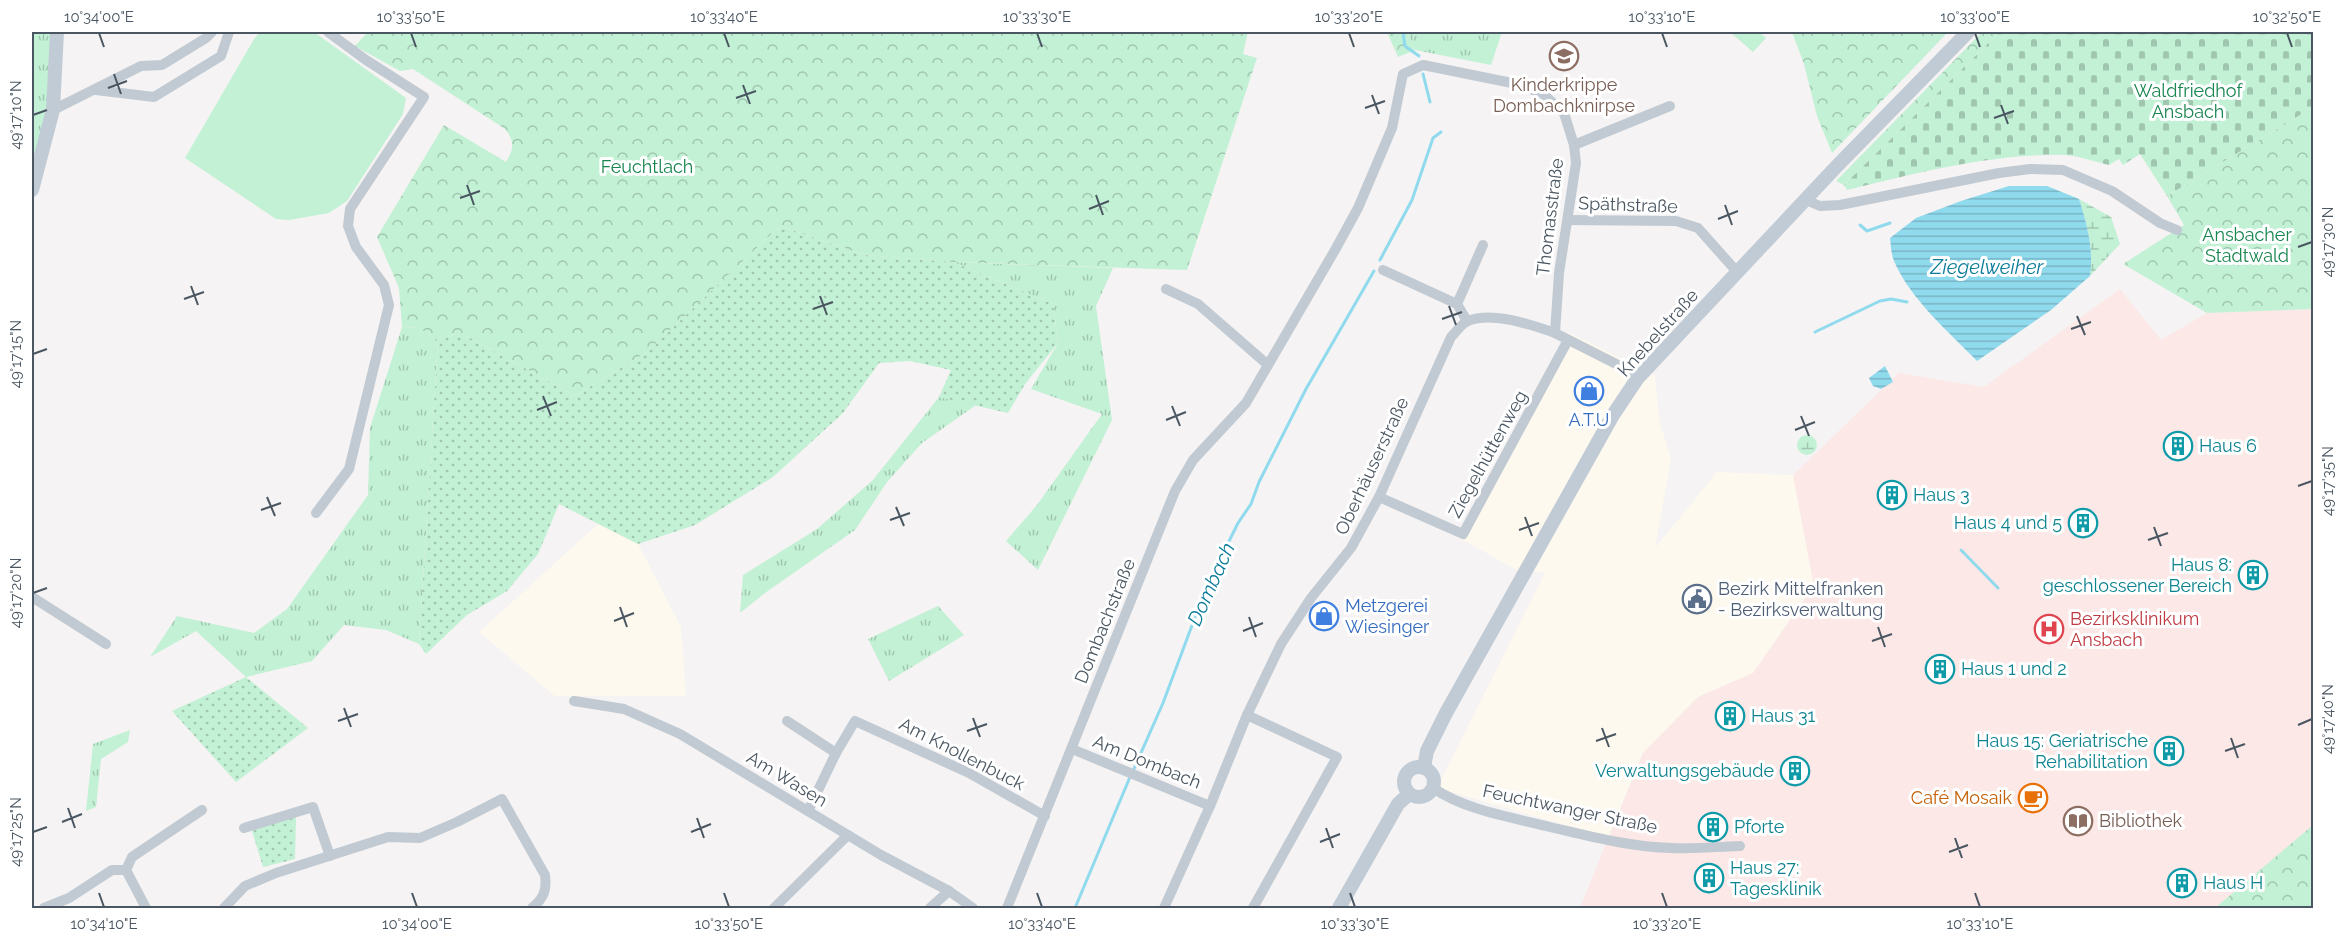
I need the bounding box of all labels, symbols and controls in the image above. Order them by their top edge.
text: 10°34'00"E [64,8,134,26]
text: 10°33'50"E [377,8,445,26]
text: 10°33'40"E [690,8,758,26]
text: 10°33'30"E [1003,8,1071,26]
text: 10°33'20"E [1315,8,1383,26]
text: 10°33'10"E [1629,8,1695,26]
text: 10°33'00"E [1940,8,2010,26]
text: 10°32'50"E [2253,8,2321,26]
school or university icon: Kinderkrippe Dombachknirpse [1548,40,1580,72]
place label: Kinderkrippe Dombachknirpse [1493,74,1635,116]
text: 49°17'10"N [7,80,25,150]
park label: Waldfriedhof Ansbach [2134,80,2243,122]
park label: Feuchtlach [601,156,693,177]
street label: Thomasstraße [1532,156,1567,277]
street label: Späthstraße [1578,192,1679,217]
text: 49°17'30"N [2319,207,2337,277]
park label: Ansbacher Stadtwald [2202,224,2292,266]
water label: Ziegelweiher [1930,255,2045,279]
street label: Knebelstraße [1613,284,1703,381]
text: 49°17'15"N [7,320,25,388]
shop icon: A.T.U [1573,375,1605,407]
street label: Ziegelhüttenweg [1444,386,1531,521]
street label: Oberhäuserstraße [1330,393,1413,538]
place label: A.T.U [1569,409,1609,430]
building icon: Haus 6 [2162,430,2194,462]
place label: Haus 6 [2199,435,2257,456]
text: 49°17'35"N [2319,446,2337,516]
building icon: Haus 3 [1876,479,1908,511]
place label: Haus 3 [1913,484,1970,505]
building icon: Haus 4 und 5 [2067,507,2099,539]
place label: Haus 4 und 5 [1954,512,2062,533]
water label: Dombach [1182,539,1240,629]
place label: Haus 8: geschlossener Bereich [2043,554,2232,596]
street label: Dombachstraße [1070,555,1139,686]
text: 49°17'20"N [7,558,25,628]
building icon: Haus 8: geschlossener Bereich [2237,559,2269,591]
place label: Bezirk Mittelfranken - Bezirksverwaltung [1718,578,1883,620]
public building icon: Bezirk Mittelfranken - Bezirksverwaltung [1681,583,1713,615]
place label: Metzgerei Wiesinger [1345,595,1430,637]
shop icon: Metzgerei Wiesinger [1308,600,1340,632]
place label: Bezirksklinikum Ansbach [2070,608,2199,650]
hospital icon: Bezirksklinikum Ansbach [2033,613,2065,645]
building icon: Haus 1 und 2 [1924,653,1956,685]
place label: Haus 1 und 2 [1961,658,2067,679]
text: 49°17'40"N [2319,684,2337,754]
building icon: Haus 31 [1714,700,1746,732]
place label: Haus 31 [1751,705,1816,726]
street label: Am Knollenbuck [896,713,1029,794]
street label: Am Dombach [1090,730,1204,793]
place label: Haus 15: Geriatrische Rehabilitation [1976,730,2148,772]
building icon: Haus 15: Geriatrische Rehabilitation [2153,735,2185,767]
street label: Am Wasen [743,746,831,811]
building icon: Verwaltungsgebäude [1779,755,1811,787]
place label: Verwaltungsgebäude [1595,760,1774,781]
street label: Feuchtwanger Straße [1481,780,1660,837]
cafe icon: Café Mosaik [2017,782,2049,814]
place label: Café Mosaik [1911,787,2012,808]
text: 49°17'25"N [7,797,25,867]
library icon: Bibliothek [2062,805,2094,837]
place label: Bibliothek [2099,810,2182,831]
building icon: Pforte [1697,811,1729,843]
place label: Pforte [1734,816,1785,837]
place label: Haus 27: Tagesklinik [1730,857,1822,899]
building icon: Haus 27: Tagesklinik [1693,862,1725,894]
building icon: Haus H [2166,867,2198,899]
place label: Haus H [2203,872,2263,893]
text: 10°34'10"E [70,915,138,933]
text: 10°34'00"E [382,915,452,933]
text: 10°33'50"E [695,915,763,933]
text: 10°33'40"E [1008,915,1076,933]
text: 10°33'30"E [1321,915,1389,933]
text: 10°33'20"E [1633,915,1701,933]
text: 10°33'10"E [1947,915,2013,933]

